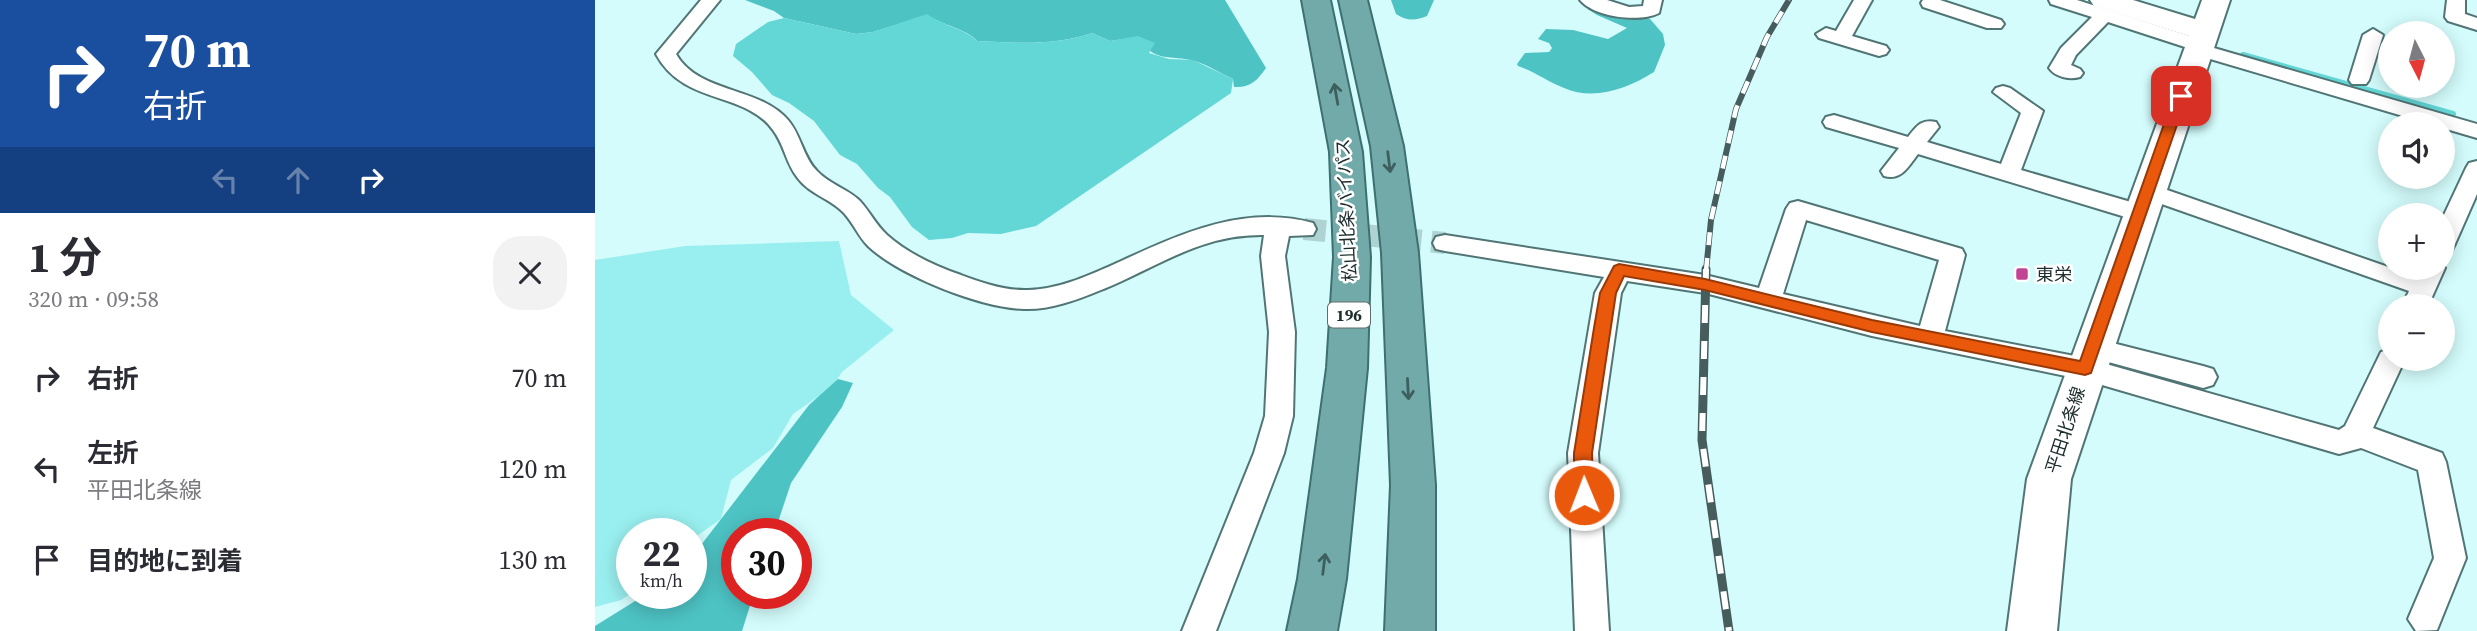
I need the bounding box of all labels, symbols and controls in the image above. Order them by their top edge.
text: 70 m [143,16,251,83]
north arrow [2378,21,2455,98]
map controls [2378,21,2455,371]
icon: right [28,28,119,119]
pin [2151,66,2211,126]
icon: arrive [2162,77,2200,115]
one-way arrow [1329,83,1342,106]
text: 右折 [143,84,207,128]
button: sound [2378,112,2455,189]
street label: 松山北条バイパス [1330,138,1362,282]
one-way arrow [1382,150,1395,173]
icon: left [206,161,244,199]
icon: ahead [279,161,317,199]
icon: right [352,161,390,199]
button: + [2378,203,2455,280]
text: 1 分 [28,228,102,286]
button: close [493,236,567,310]
place label: 東栄 [2036,262,2072,287]
marker: 東栄 [2014,266,2030,282]
text: 320 m · 09:58 [28,283,159,315]
button: − [2378,294,2455,371]
road number: 196 [1328,302,1370,328]
icon: right [28,359,66,397]
text: 70 m [512,360,567,396]
text: 右折 [87,361,139,397]
one-way arrow [1402,377,1415,400]
street label: 平田北条線 [2039,383,2091,477]
text: 左折 [87,435,139,471]
icon: left [28,450,66,488]
text: 120 m [499,451,567,487]
position arrow [1547,458,1621,532]
text: 平田北条線 [87,474,202,506]
speed limit sign: 30 [721,518,812,609]
text: 22 [643,530,680,578]
icon: arrive [28,541,66,579]
text: 130 m [499,542,567,578]
text: 目的地に到着 [87,543,243,579]
one-way arrow [1317,553,1330,576]
text: km/h [640,568,683,593]

